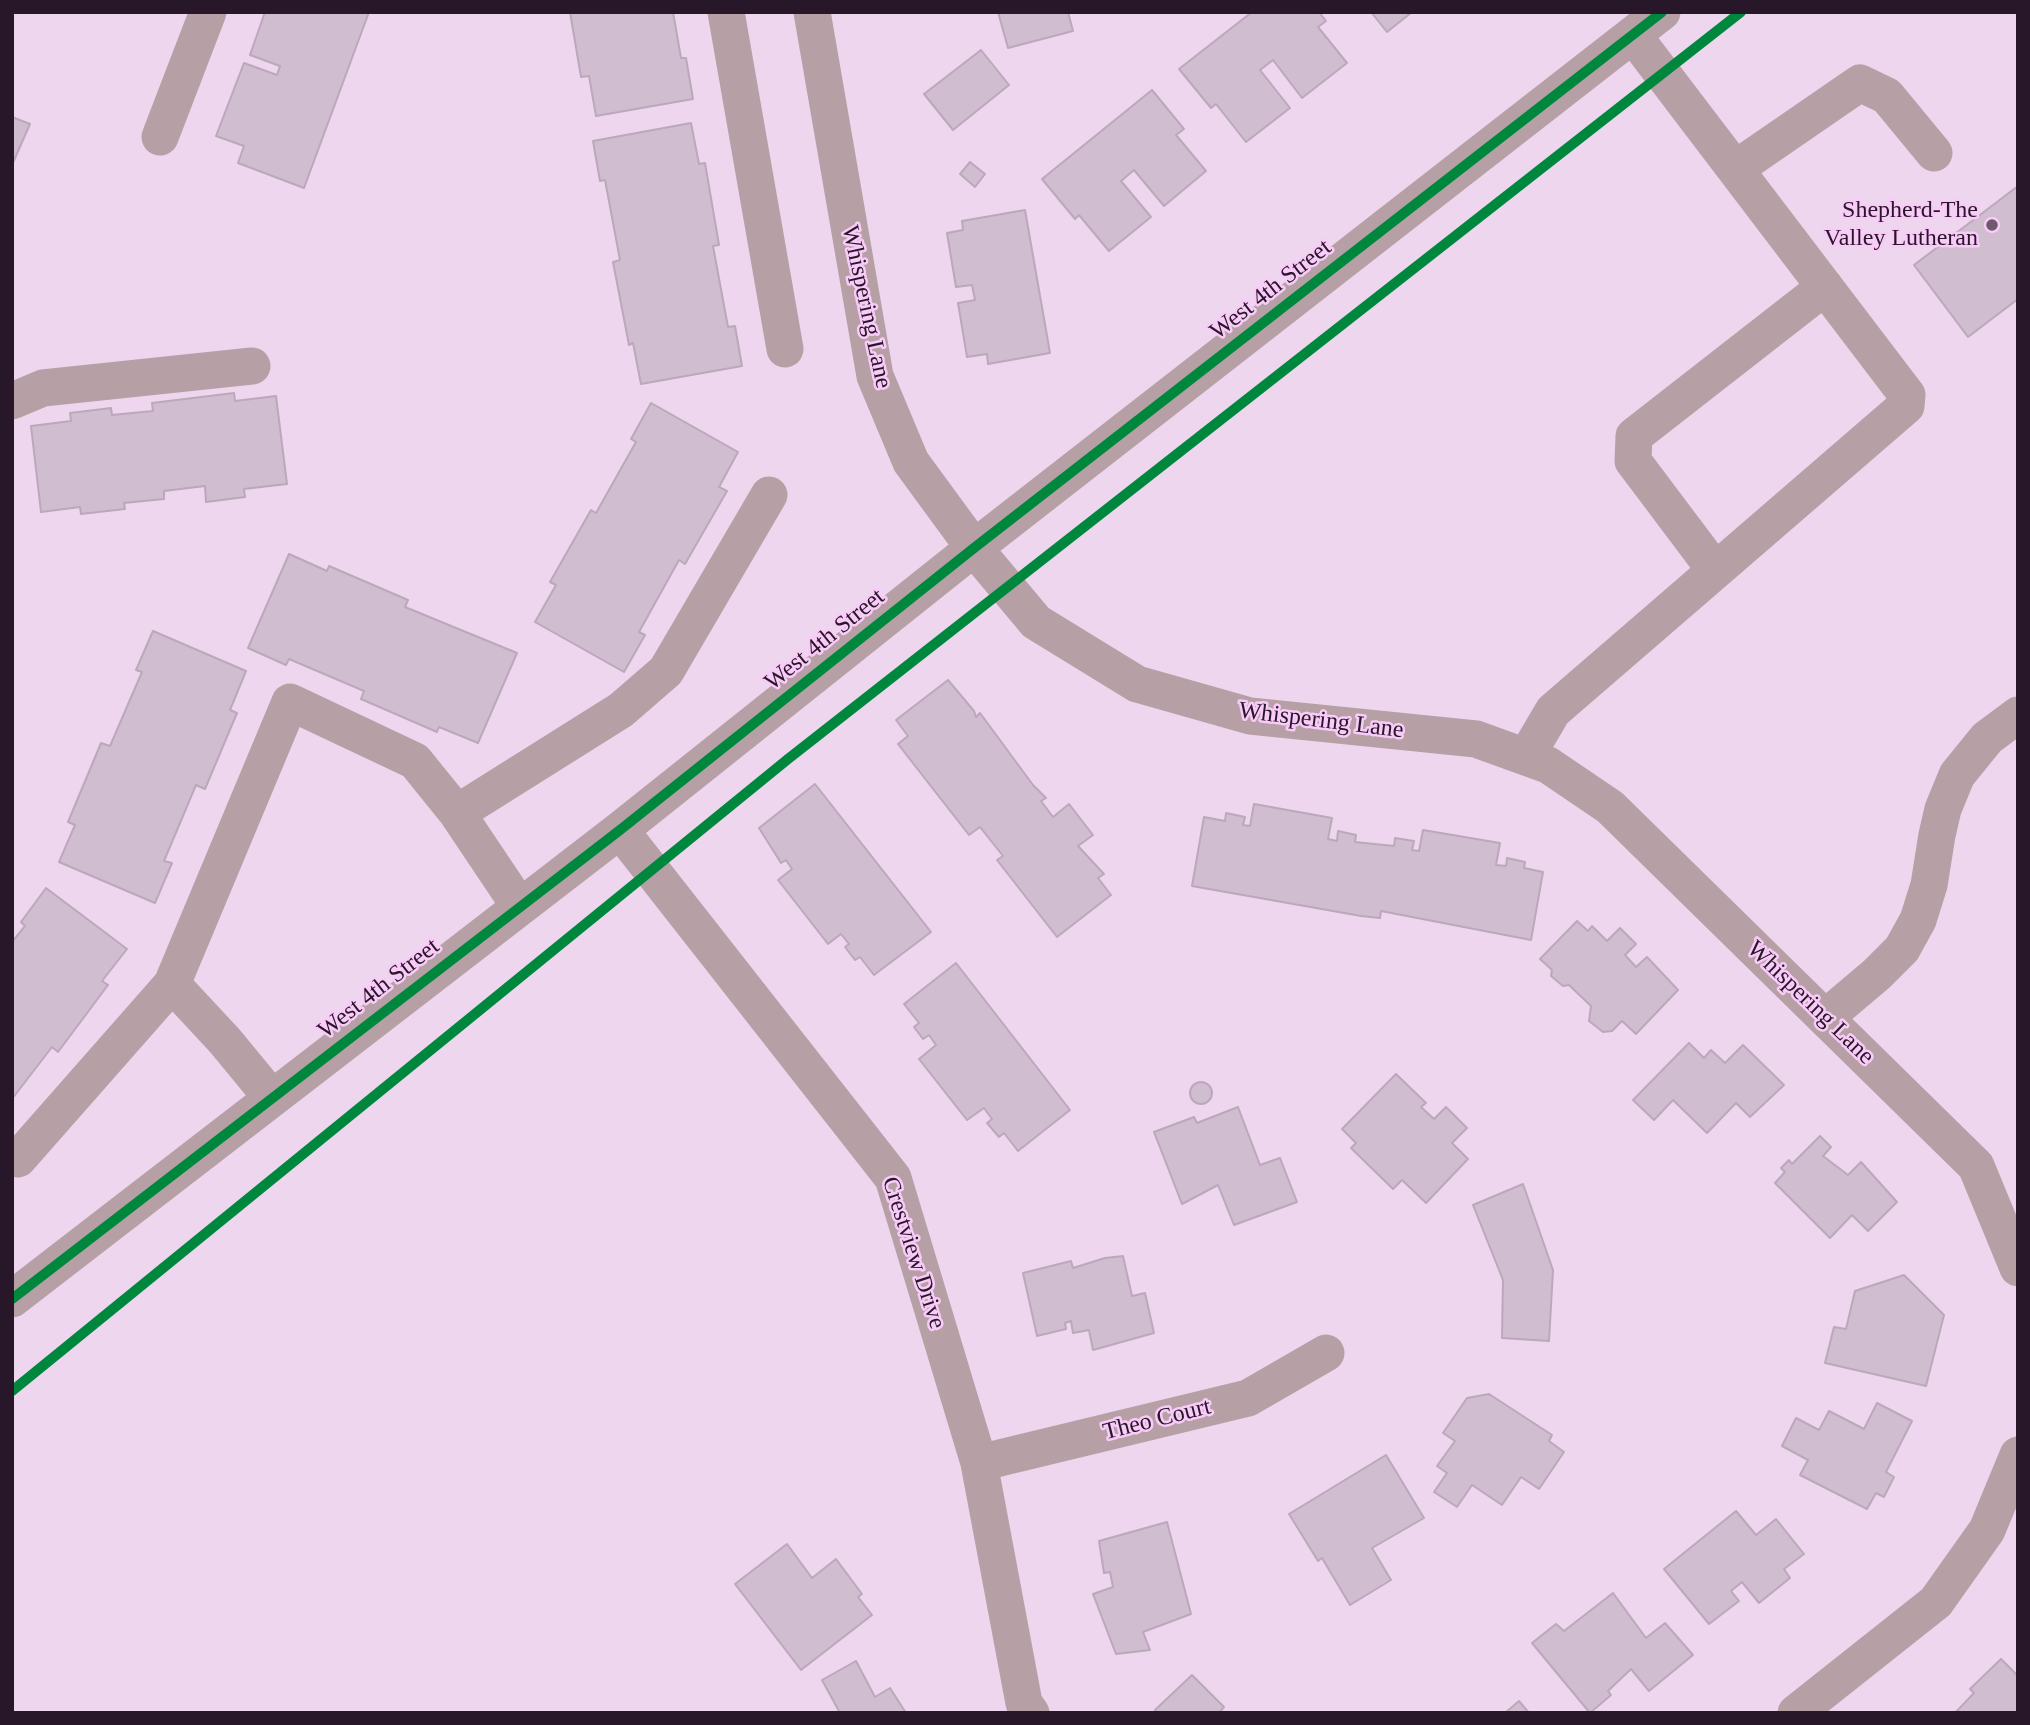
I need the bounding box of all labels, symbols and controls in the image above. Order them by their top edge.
place label: Shepherd-The Valley Lutheran [1824,197,1978,253]
marker: Shepherd-The Valley Lutheran [1984,217,2000,233]
street label: Whispering Lane [835,223,897,391]
street label: West 4th Street [1205,234,1337,346]
street label: West 4th Street [759,583,891,697]
street label: Whispering Lane [1237,697,1405,745]
street label: West 4th Street [313,933,445,1045]
street label: Whispering Lane [1740,935,1880,1071]
street label: Crestview Drive [875,1173,951,1333]
street label: Theo Court [1100,1393,1214,1447]

